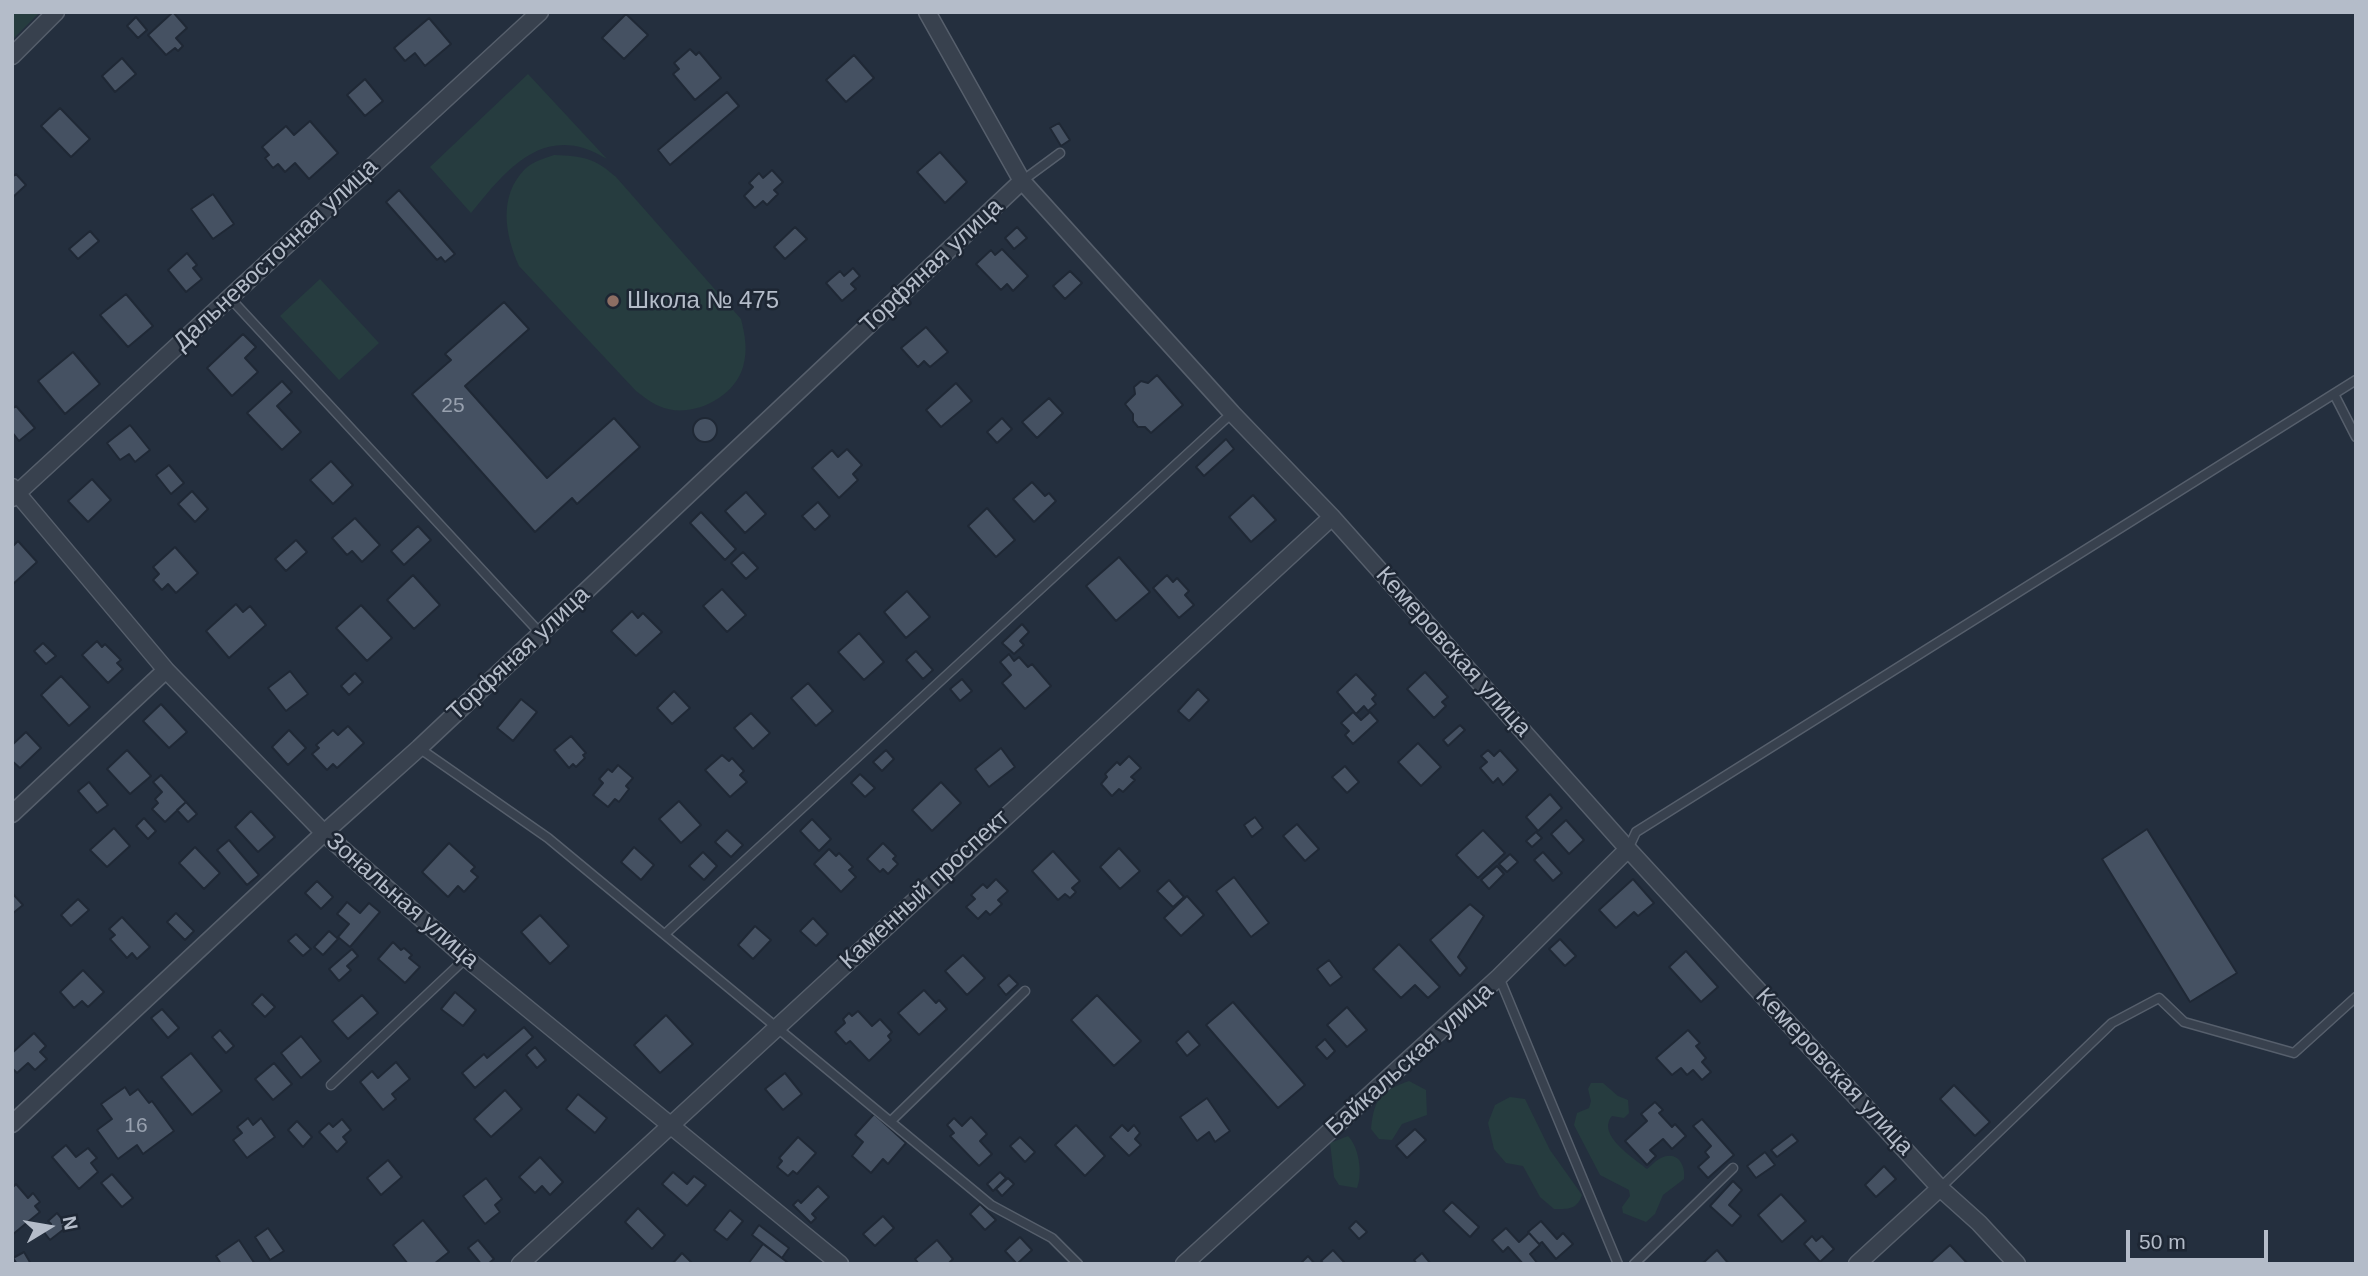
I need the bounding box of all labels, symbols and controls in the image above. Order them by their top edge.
street label: Дальневосточная улица [168,153,384,357]
street label: Торфяная улица [855,193,1009,339]
place label: Школа № 475 [627,287,779,315]
marker: Школа № 475 [605,293,621,309]
house number: 25 [441,393,465,419]
street label: Кемеровская улица [1369,561,1537,743]
street label: Торфяная улица [442,581,596,727]
street label: Каменный проспект [834,804,1016,976]
street label: Зональная улица [320,827,484,975]
street label: Байкальская улица [1320,977,1500,1143]
street label: Кемеровская улица [1749,982,1919,1162]
house number: 16 [124,1113,148,1139]
north arrow [14,1192,84,1262]
text: N [58,1214,82,1232]
scale bar [2130,1216,2272,1260]
text: 50 m [2139,1230,2186,1253]

